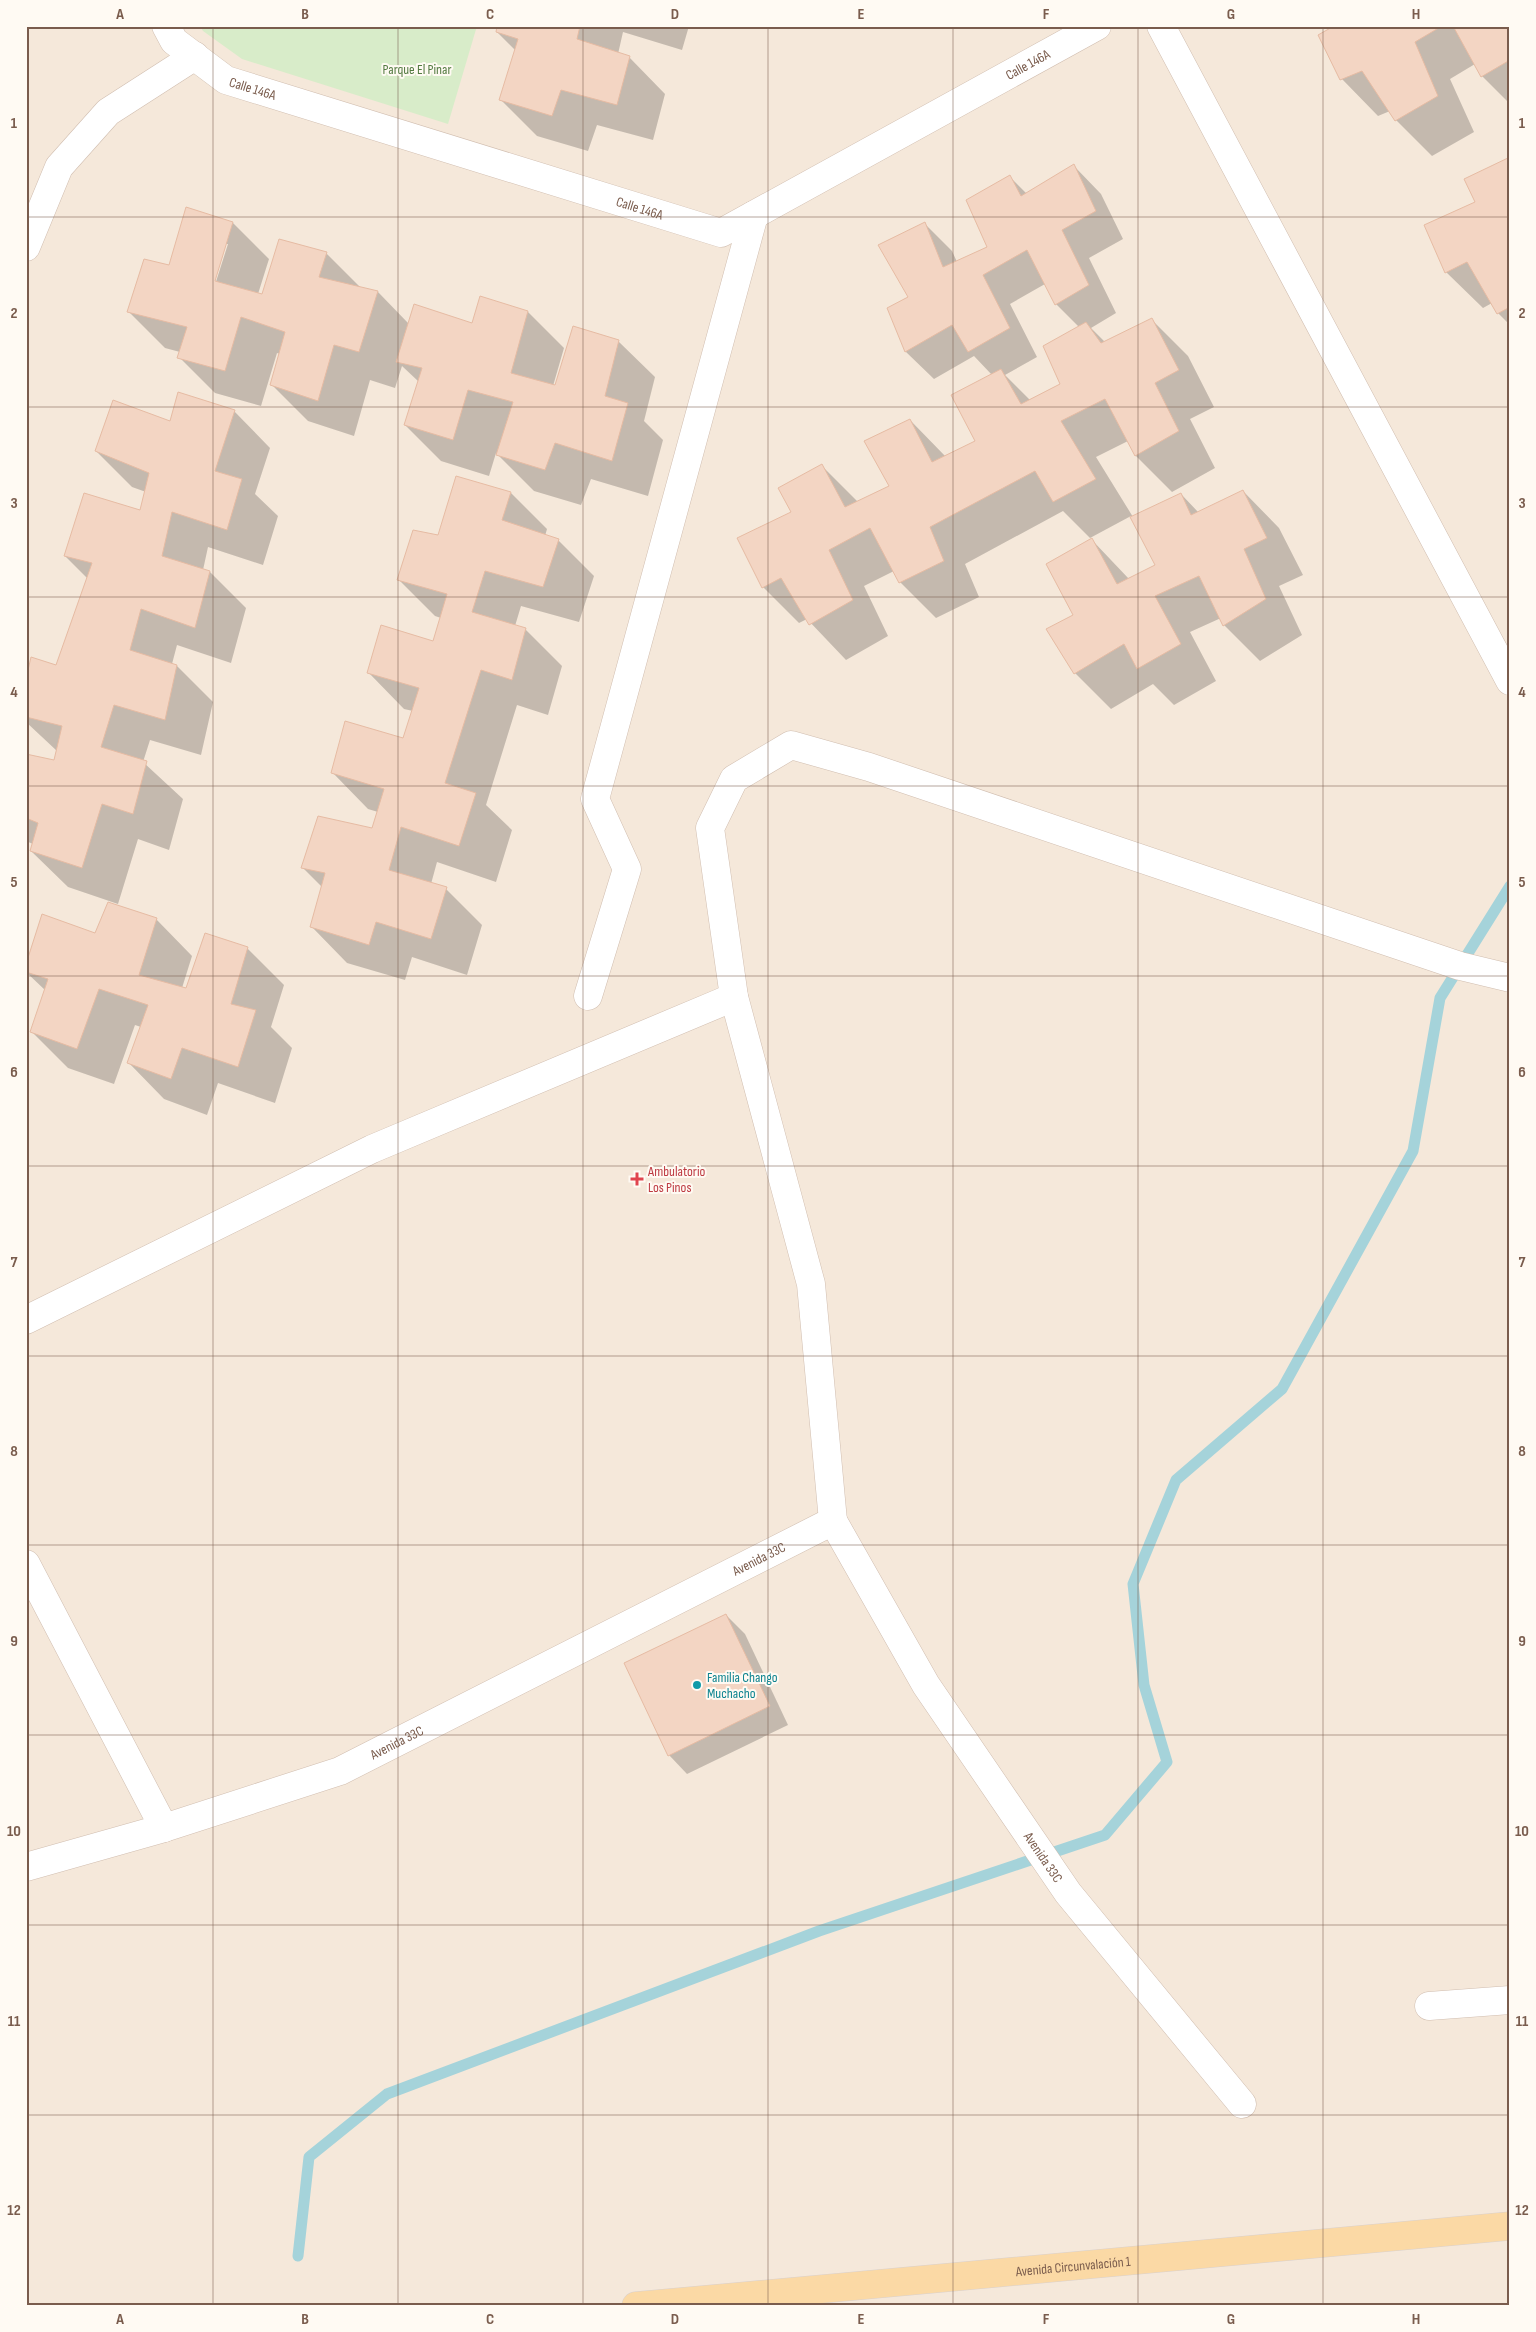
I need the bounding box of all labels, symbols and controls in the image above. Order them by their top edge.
text: A [115,5,124,24]
text: B [301,5,309,24]
text: C [486,5,494,24]
text: D [671,5,679,24]
text: E [858,5,865,24]
text: F [1043,5,1050,24]
text: G [1227,5,1235,24]
text: H [1412,5,1420,24]
street label: Calle 146A [1002,45,1053,83]
park label: Parque El Pinar [383,61,451,78]
street label: Calle 146A [227,73,279,104]
text: 1 [11,114,18,133]
text: 1 [1519,114,1526,133]
street label: Calle 146A [614,193,666,223]
text: 2 [10,304,18,323]
text: 2 [1518,304,1526,323]
text: 3 [10,494,18,513]
text: 3 [1518,494,1526,513]
text: 4 [10,683,18,702]
text: 4 [1518,683,1526,702]
text: 5 [10,873,18,892]
text: 5 [1518,873,1526,892]
text: 6 [10,1063,18,1082]
text: 6 [1518,1063,1526,1082]
place label: Ambulatorio Los Pinos [647,1163,705,1196]
marker: Ambulatorio Los Pinos [630,1172,644,1186]
text: 7 [11,1253,18,1272]
text: 7 [1519,1253,1526,1272]
text: 8 [10,1442,18,1461]
text: 8 [1518,1442,1526,1461]
street label: Avenida 33C [728,1538,788,1580]
text: 9 [10,1632,18,1651]
text: 9 [1518,1632,1526,1651]
place label: Familia Chango Muchacho [707,1669,778,1702]
marker: Familia Chango Muchacho [691,1679,703,1691]
street label: Avenida 33C [366,1722,426,1763]
text: 10 [7,1822,21,1841]
text: 10 [1515,1822,1529,1841]
street label: Avenida 33C [1020,1828,1067,1886]
text: 11 [8,2012,21,2031]
text: 11 [1516,2012,1529,2031]
text: 12 [7,2201,21,2220]
text: 12 [1515,2201,1529,2220]
street label: Avenida Circunvalación 1 [1014,2252,1131,2280]
text: A [115,2310,124,2329]
text: B [301,2310,309,2329]
text: C [486,2310,494,2329]
text: D [671,2310,679,2329]
text: E [858,2310,865,2329]
text: F [1043,2310,1050,2329]
text: G [1227,2310,1235,2329]
text: H [1412,2310,1420,2329]

